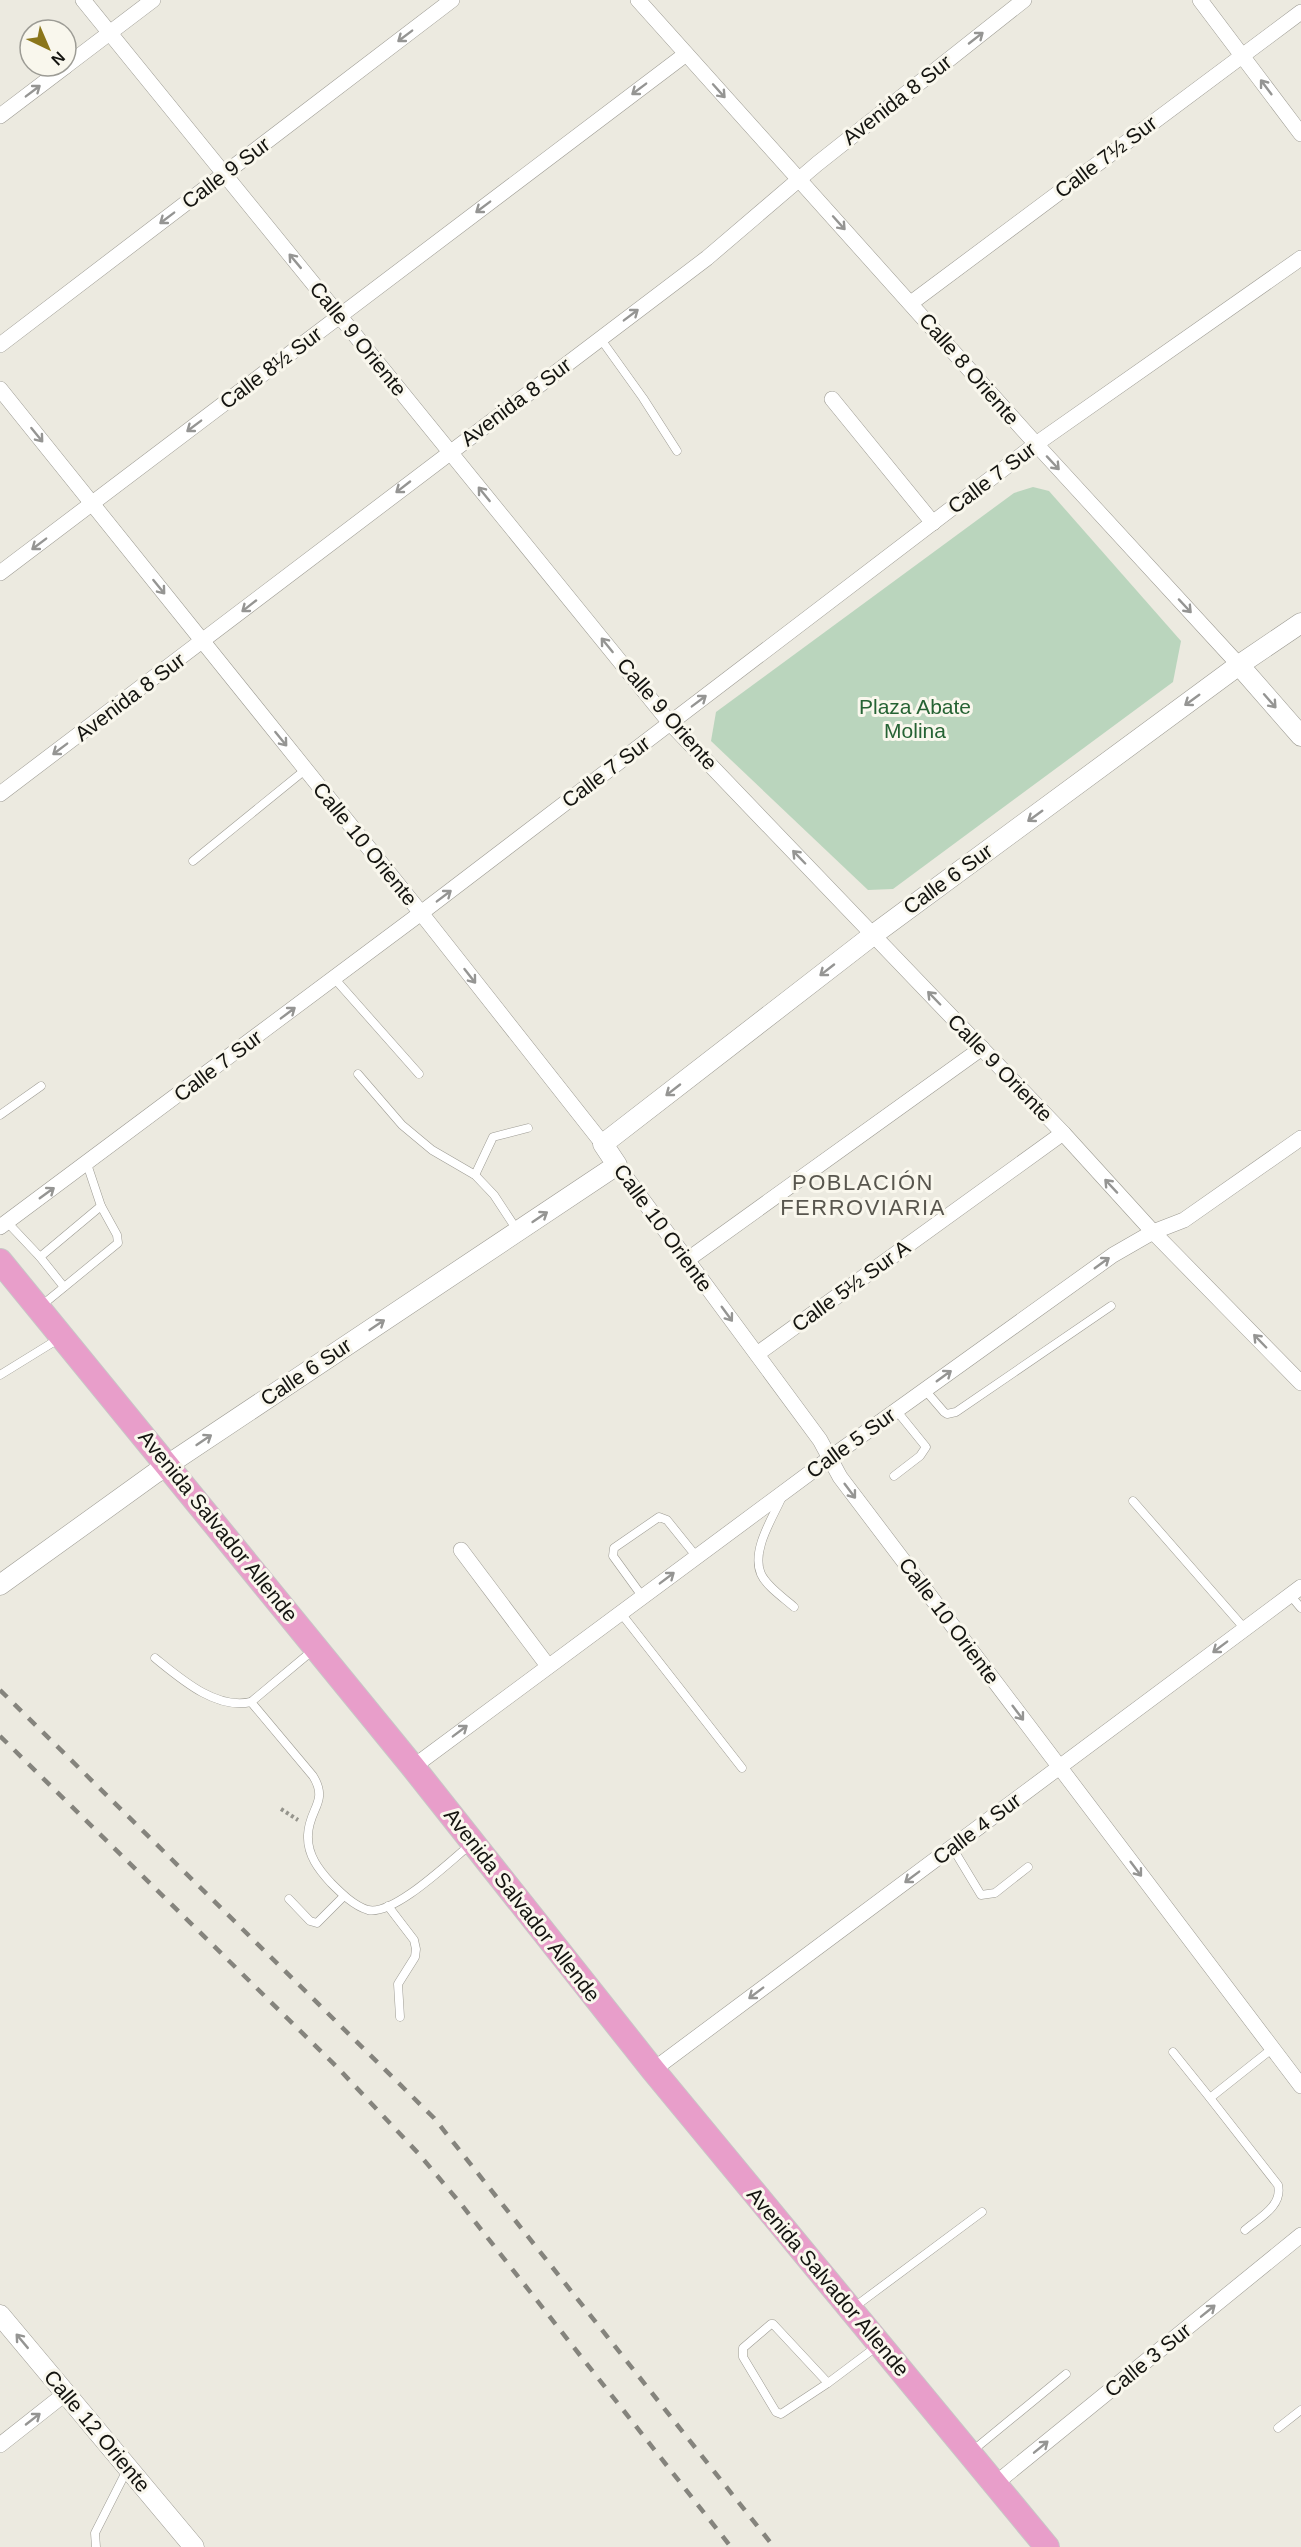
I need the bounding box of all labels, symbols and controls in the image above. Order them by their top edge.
north arrow [18,18,78,78]
one-way arrow [397,29,413,42]
one-way arrow [968,31,984,44]
text: N [48,48,68,69]
street label: Avenida 8 Sur [838,50,956,149]
one-way arrow [1259,79,1272,95]
one-way arrow [631,83,647,96]
one-way arrow [712,83,726,98]
one-way arrow [24,84,40,97]
street label: Calle 7½ Sur [1050,111,1161,202]
street label: Calle 9 Sur [177,132,274,213]
one-way arrow [476,200,492,213]
one-way arrow [159,211,175,224]
one-way arrow [832,216,846,231]
one-way arrow [288,254,302,269]
street label: Calle 9 Oriente [305,277,411,400]
street label: Calle 8 Oriente [915,308,1024,429]
one-way arrow [622,309,638,322]
street label: Calle 8½ Sur [215,322,326,413]
street label: Avenida 8 Sur [456,353,575,450]
one-way arrow [186,419,202,432]
one-way arrow [30,427,43,443]
street label: Calle 7 Sur [943,437,1040,518]
one-way arrow [1046,455,1060,470]
one-way arrow [395,480,411,493]
one-way arrow [477,486,490,502]
one-way arrow [31,538,47,550]
one-way arrow [152,579,165,595]
one-way arrow [1178,599,1192,614]
one-way arrow [241,600,257,613]
one-way arrow [600,638,614,653]
street label: Avenida 8 Sur [70,648,189,745]
street label: Calle 9 Oriente [613,653,722,774]
one-way arrow [1263,693,1277,708]
one-way arrow [1184,694,1200,706]
one-way arrow [690,695,706,708]
park label: Plaza Abate Molina [859,695,971,742]
one-way arrow [274,731,287,747]
street label: Calle 7 Sur [557,731,654,812]
one-way arrow [52,743,68,755]
street label: Calle 10 Oriente [309,777,422,910]
one-way arrow [1027,809,1043,822]
street label: Calle 6 Sur [899,839,996,918]
one-way arrow [792,850,806,865]
one-way arrow [435,890,451,902]
one-way arrow [819,964,835,977]
one-way arrow [464,967,477,983]
one-way arrow [927,991,941,1006]
one-way arrow [279,1007,295,1019]
street label: Calle 9 Oriente [943,1009,1057,1126]
street label: Calle 7 Sur [169,1025,266,1106]
one-way arrow [665,1083,681,1096]
street label: Calle 10 Oriente [610,1160,717,1296]
district label: POBLACIÓN FERROVIARIA [780,1170,946,1220]
one-way arrow [1104,1178,1118,1193]
one-way arrow [39,1187,55,1199]
one-way arrow [531,1211,548,1223]
street label: Calle 5½ Sur A [787,1235,914,1336]
one-way arrow [1094,1257,1110,1269]
one-way arrow [720,1305,733,1321]
one-way arrow [369,1318,386,1331]
street label: Calle 6 Sur [256,1333,355,1410]
one-way arrow [1253,1334,1268,1349]
one-way arrow [935,1370,951,1382]
street label: Calle 5 Sur [802,1403,899,1482]
street label: Avenida Salvador Allende [134,1426,303,1626]
one-way arrow [196,1434,212,1446]
one-way arrow [844,1482,857,1498]
street label: Calle 10 Oriente [895,1553,1004,1688]
one-way arrow [659,1571,675,1584]
one-way arrow [1213,1641,1229,1653]
one-way arrow [1012,1705,1025,1721]
one-way arrow [451,1725,467,1738]
street label: Calle 4 Sur [928,1788,1025,1869]
street label: Avenida Salvador Allende [440,1803,605,2006]
one-way arrow [1130,1860,1143,1876]
one-way arrow [905,1870,921,1883]
one-way arrow [749,1987,765,1999]
street label: Avenida Salvador Allende [743,2183,914,2381]
one-way arrow [1200,2304,1216,2317]
street label: Calle 3 Sur [1100,2318,1195,2401]
one-way arrow [15,2333,28,2349]
street label: Calle 12 Oriente [40,2365,155,2496]
one-way arrow [25,2412,41,2425]
one-way arrow [1032,2441,1048,2454]

